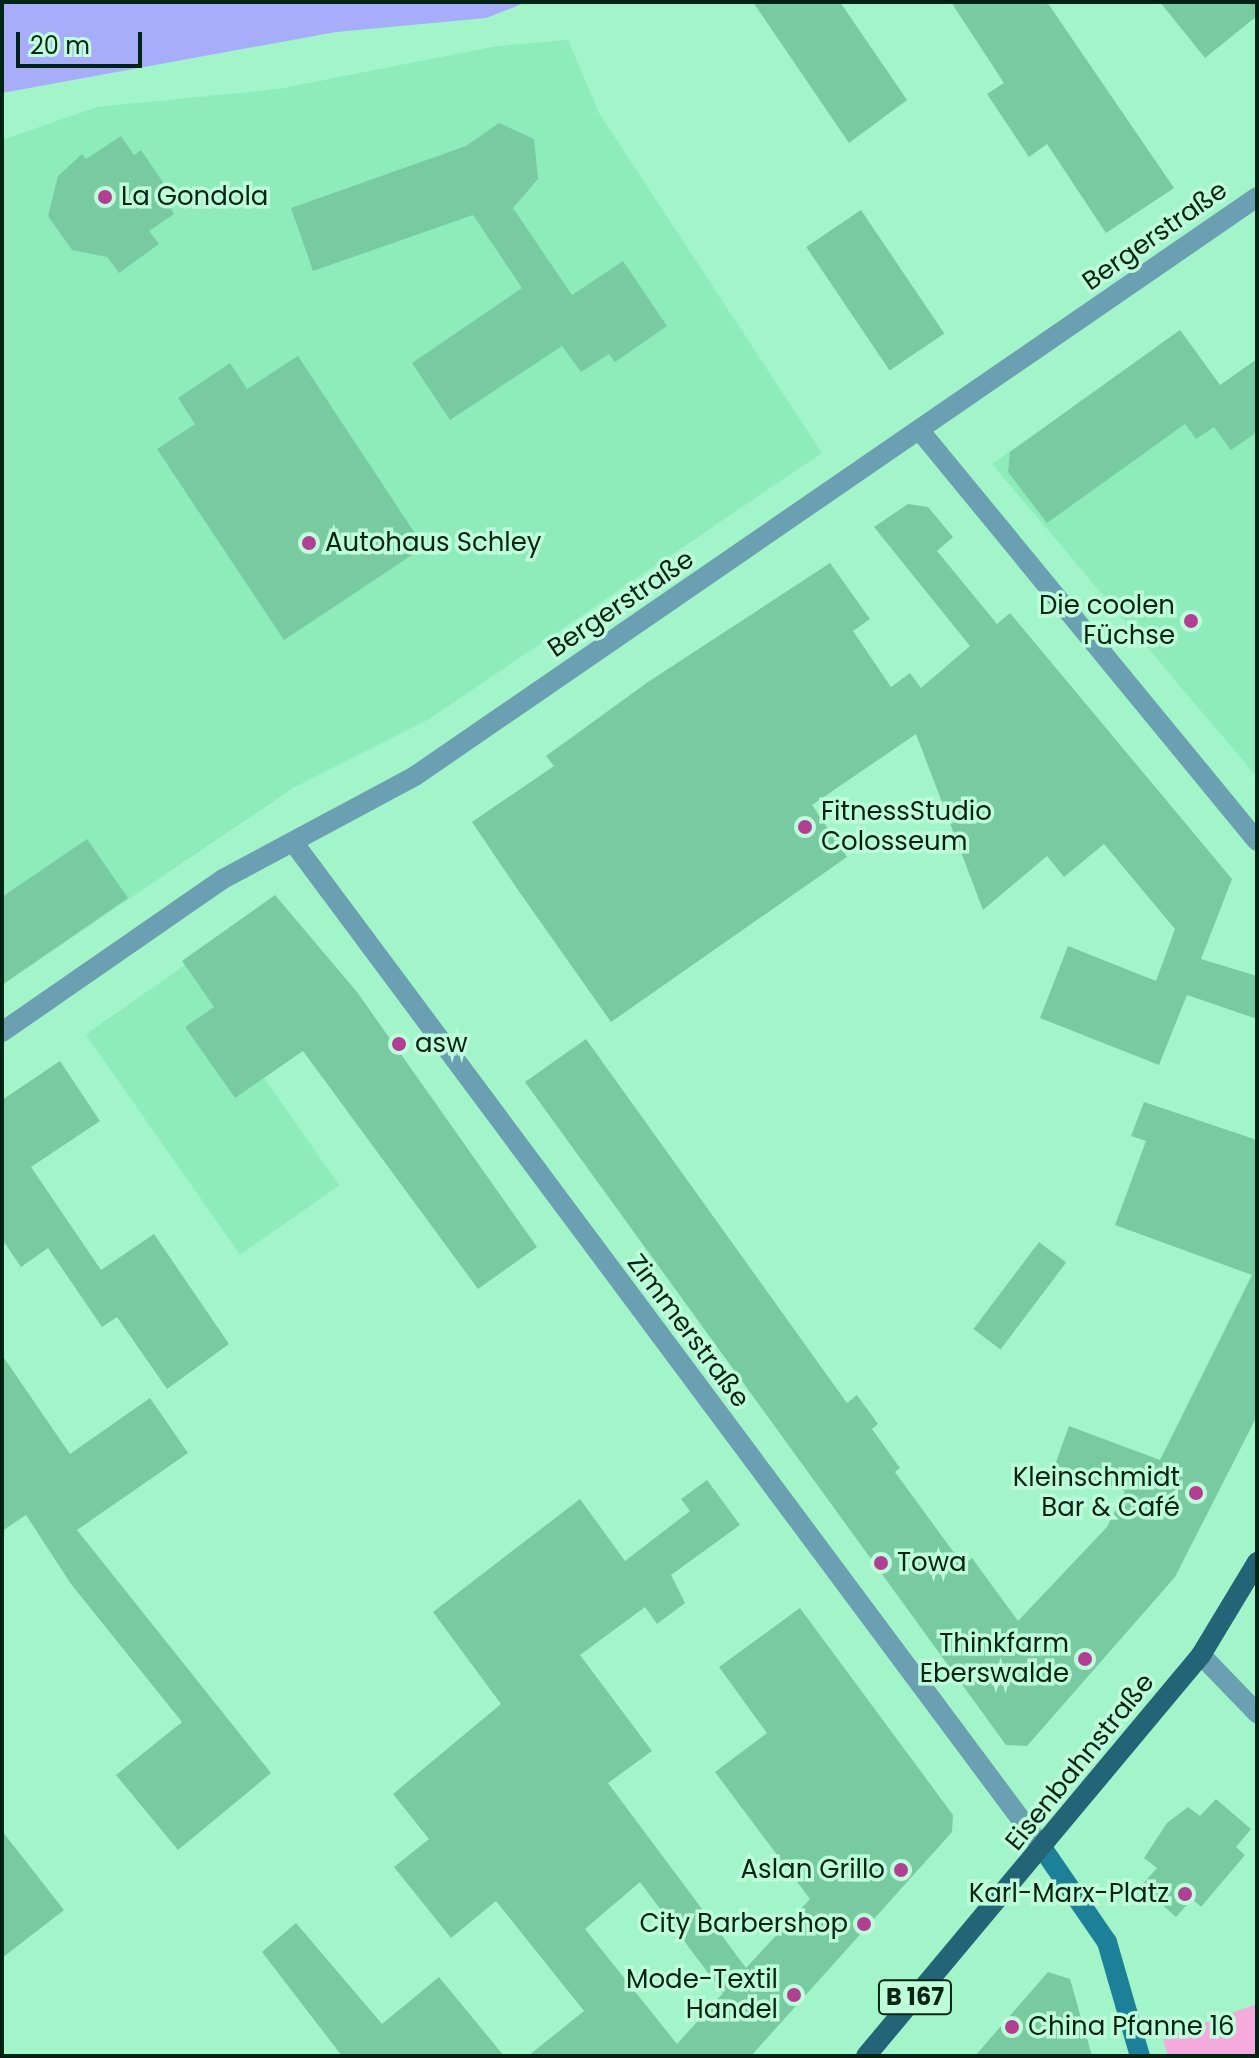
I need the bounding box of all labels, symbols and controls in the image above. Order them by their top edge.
scale bar [20,16,146,66]
text: 20 m [30,29,90,62]
street label: Bergerstraße [1077,175,1233,297]
place label: La Gondola [121,181,268,213]
marker: La Gondola [96,188,114,206]
place label: Autohaus Schley [325,527,541,559]
marker: Autohaus Schley [300,534,318,552]
street label: Bergerstraße [542,544,700,664]
place label: Die coolen Füchse [1039,590,1175,652]
marker: Die coolen Füchse [1182,612,1200,630]
place label: FitnessStudio Colosseum [821,796,992,858]
marker: FitnessStudio Colosseum [796,818,814,836]
place label: asw [415,1028,467,1060]
marker: asw [390,1035,408,1053]
street label: Zimmerstraße [620,1248,756,1414]
place label: Kleinschmidt Bar & Café [1013,1462,1180,1524]
marker: Kleinschmidt Bar & Café [1187,1484,1205,1502]
place label: Towa [897,1547,967,1579]
marker: Towa [872,1554,890,1572]
place label: Thinkfarm Eberswalde [920,1628,1069,1690]
marker: Thinkfarm Eberswalde [1076,1650,1094,1668]
street label: Eisenbahnstraße [999,1667,1161,1857]
place label: Aslan Grillo [741,1854,885,1886]
marker: Aslan Grillo [892,1861,910,1879]
place label: Karl-Marx-Platz [969,1878,1169,1910]
marker: Karl-Marx-Platz [1176,1885,1194,1903]
place label: City Barbershop [639,1908,848,1940]
marker: City Barbershop [855,1915,873,1933]
place label: Mode-Textil Handel [626,1964,778,2026]
road number: B 167 [877,1977,953,2017]
marker: Mode-Textil Handel [785,1986,803,2004]
place label: China Pfanne 16 [1028,2011,1235,2043]
marker: China Pfanne 16 [1003,2018,1021,2036]

